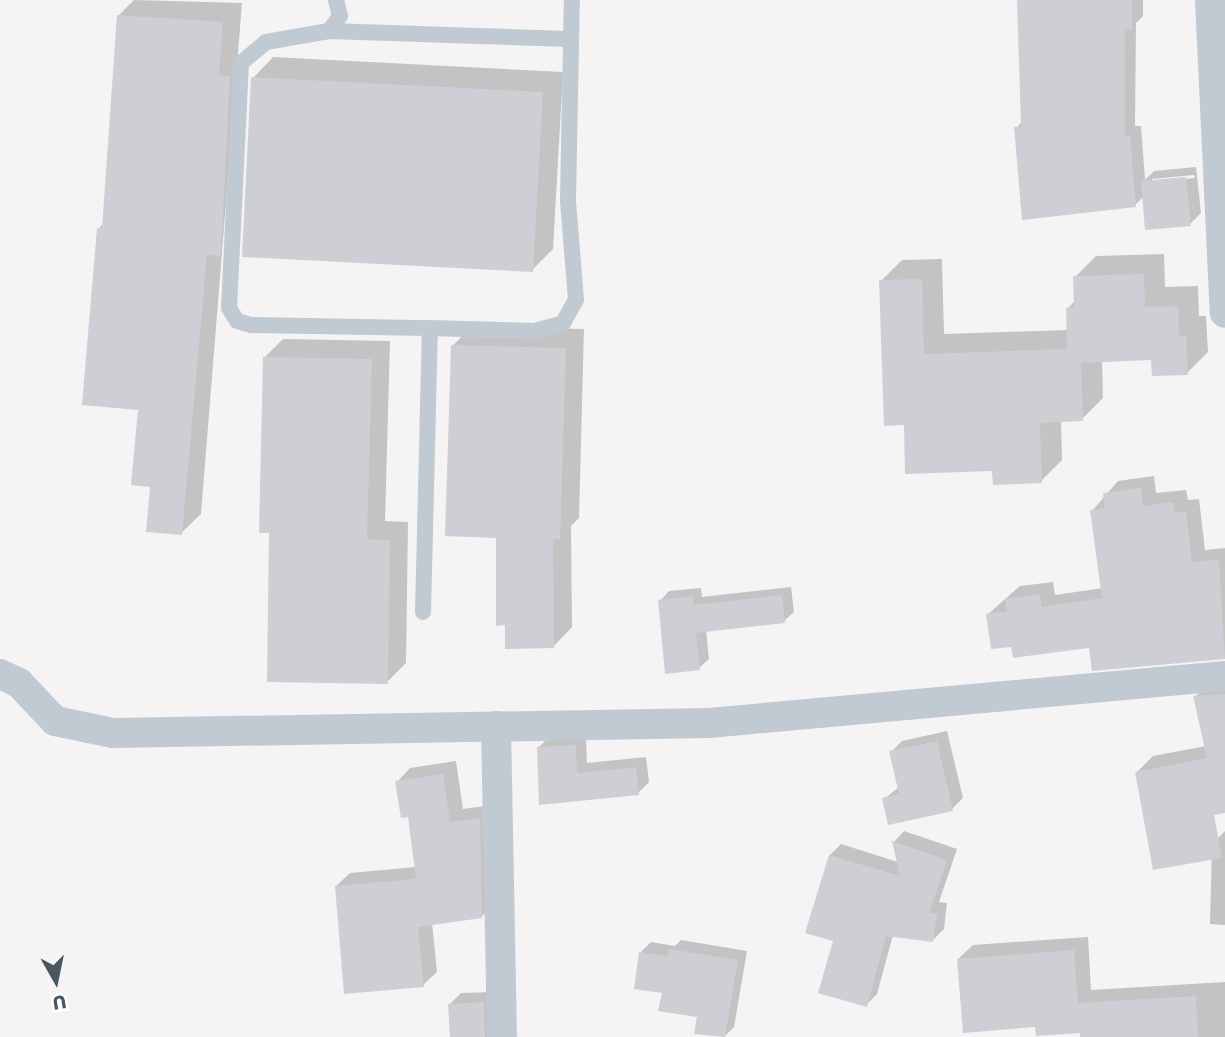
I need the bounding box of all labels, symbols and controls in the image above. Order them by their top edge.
north arrow [21,946,91,1016]
text: U [51,988,68,1017]

